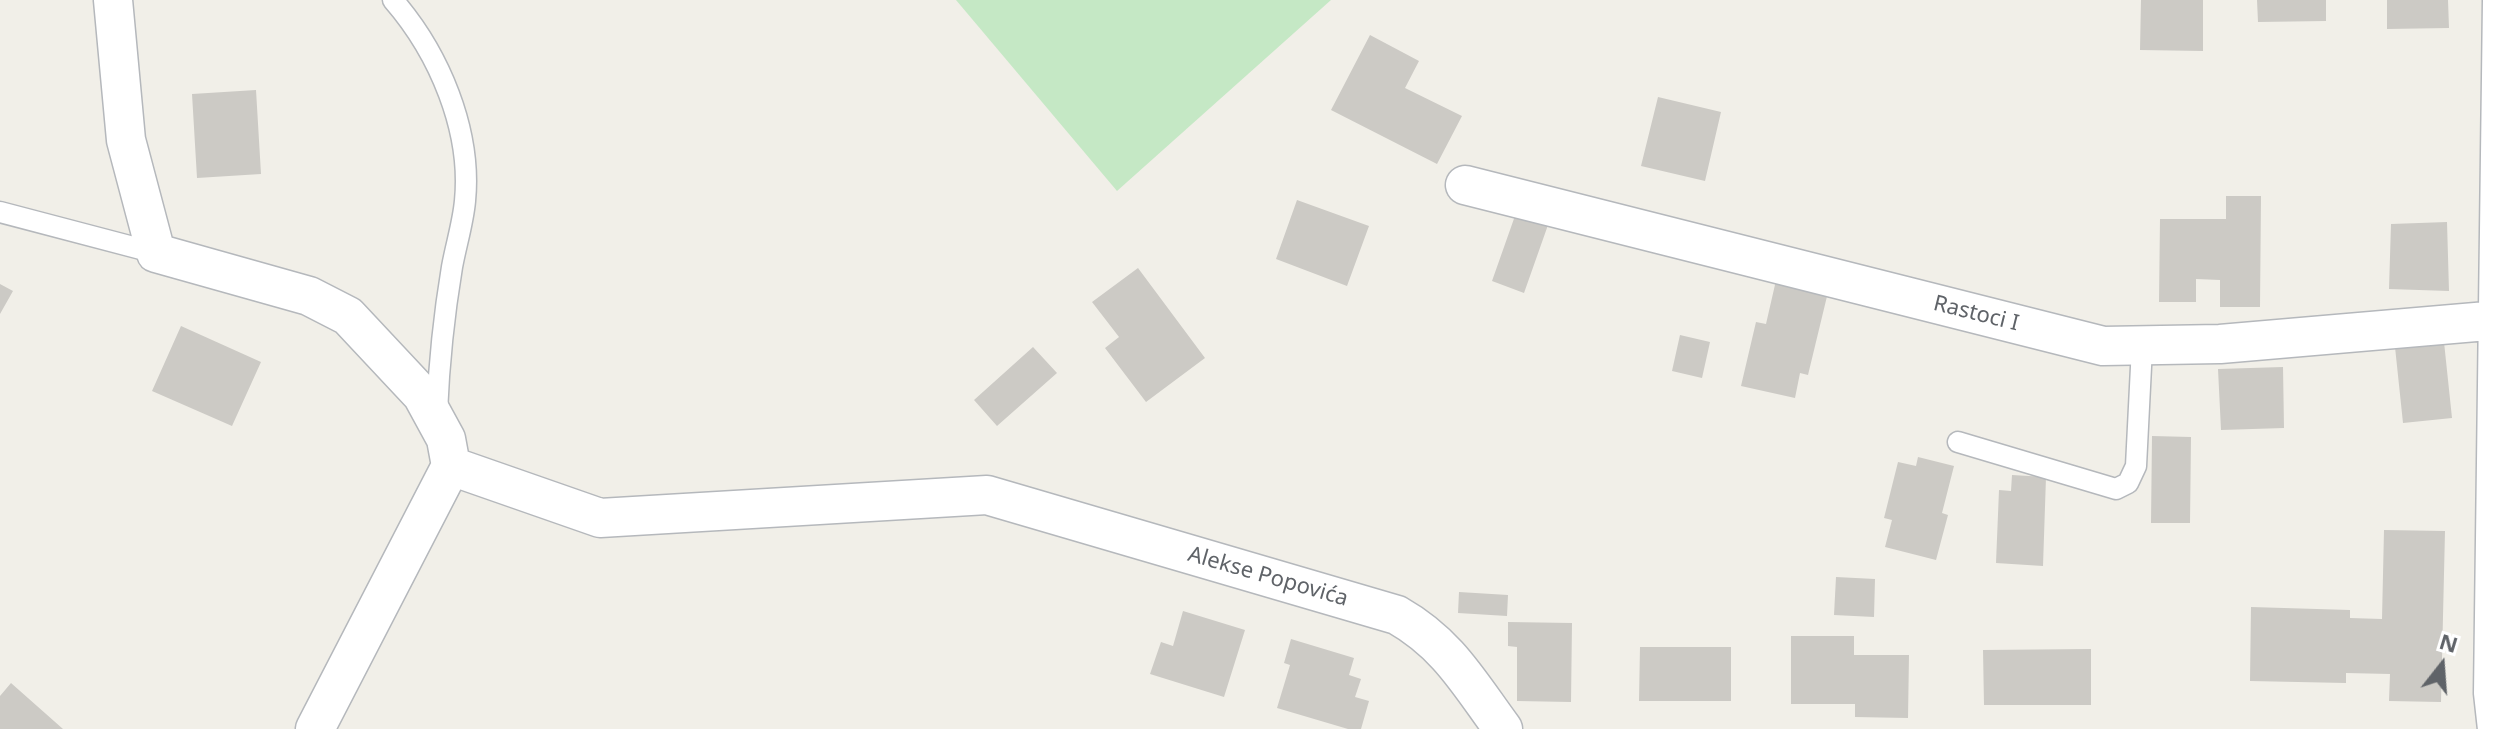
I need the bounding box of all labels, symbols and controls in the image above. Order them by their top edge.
street label: Rastoci I [1930,291,2022,337]
street label: Alekse Popovića [1185,542,1351,612]
north arrow [2402,625,2482,705]
text: N [2436,625,2462,659]

